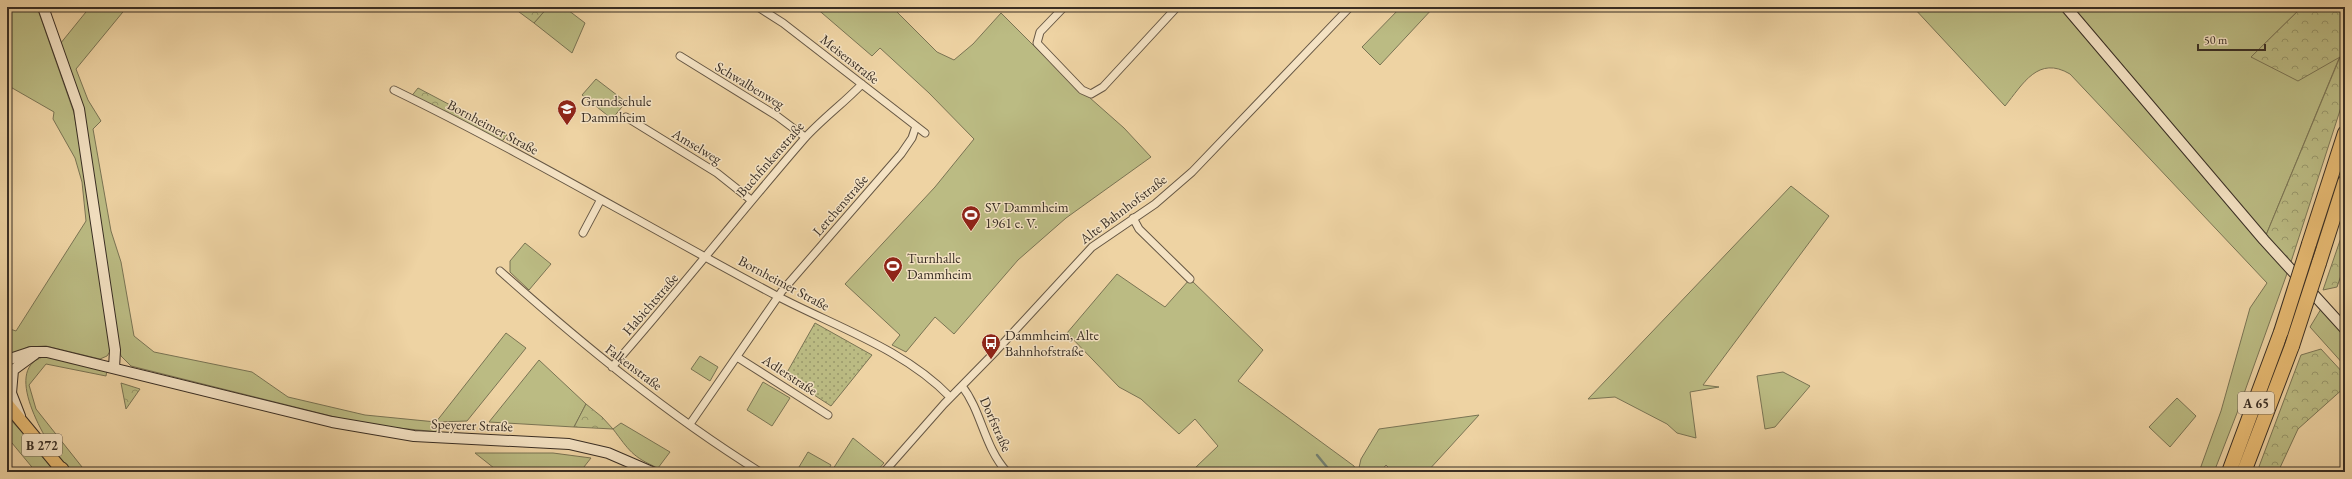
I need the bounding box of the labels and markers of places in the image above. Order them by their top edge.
place label: Grundschule Dammheim [581,92,652,126]
school or university icon: Grundschule Dammheim [556,98,578,126]
place label: SV Dammheim 1961 e. V. [985,198,1069,232]
sports icon: SV Dammheim 1961 e. V. [960,204,982,232]
place label: Turnhalle Dammheim [907,249,972,283]
sports icon: Turnhalle Dammheim [882,255,904,283]
place label: Dammheim, Alte Bahnhofstraße [1005,326,1099,360]
bus stop icon: Dammheim, Alte Bahnhofstraße [980,332,1002,360]

